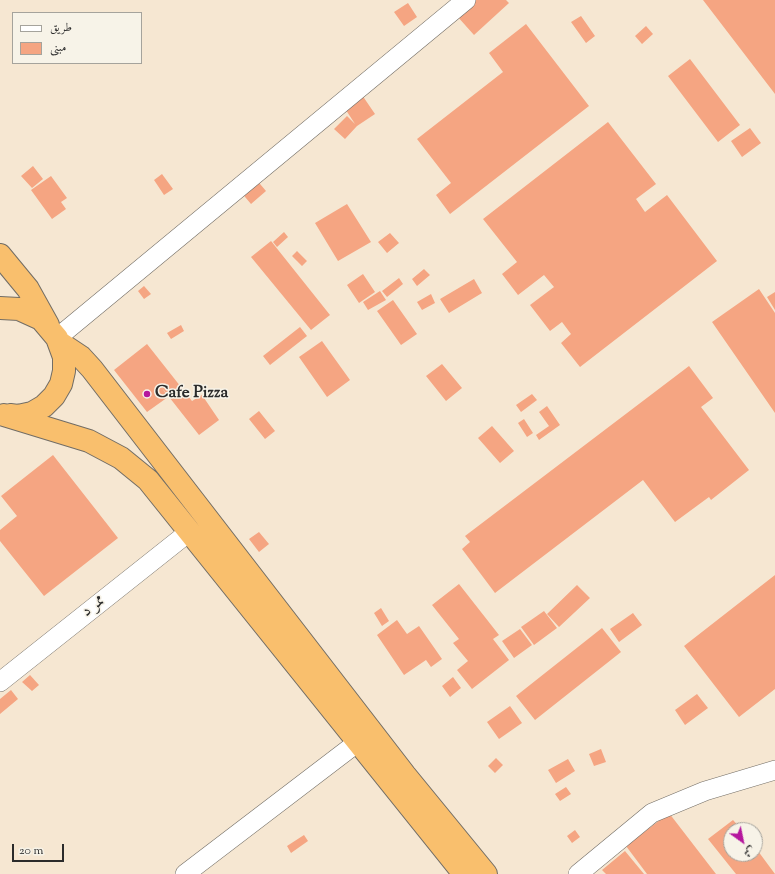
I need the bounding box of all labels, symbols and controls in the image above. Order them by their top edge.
legend [12,12,142,64]
text: طريق [50,19,72,37]
text: مبنى [50,39,66,57]
place label: Cafe Pizza [155,384,228,404]
marker: Cafe Pizza [142,389,152,399]
street label: ممر د [78,591,110,623]
north arrow [723,822,763,862]
scale bar [14,836,66,862]
text: 20 m [19,842,43,860]
text: ش [740,842,758,861]

